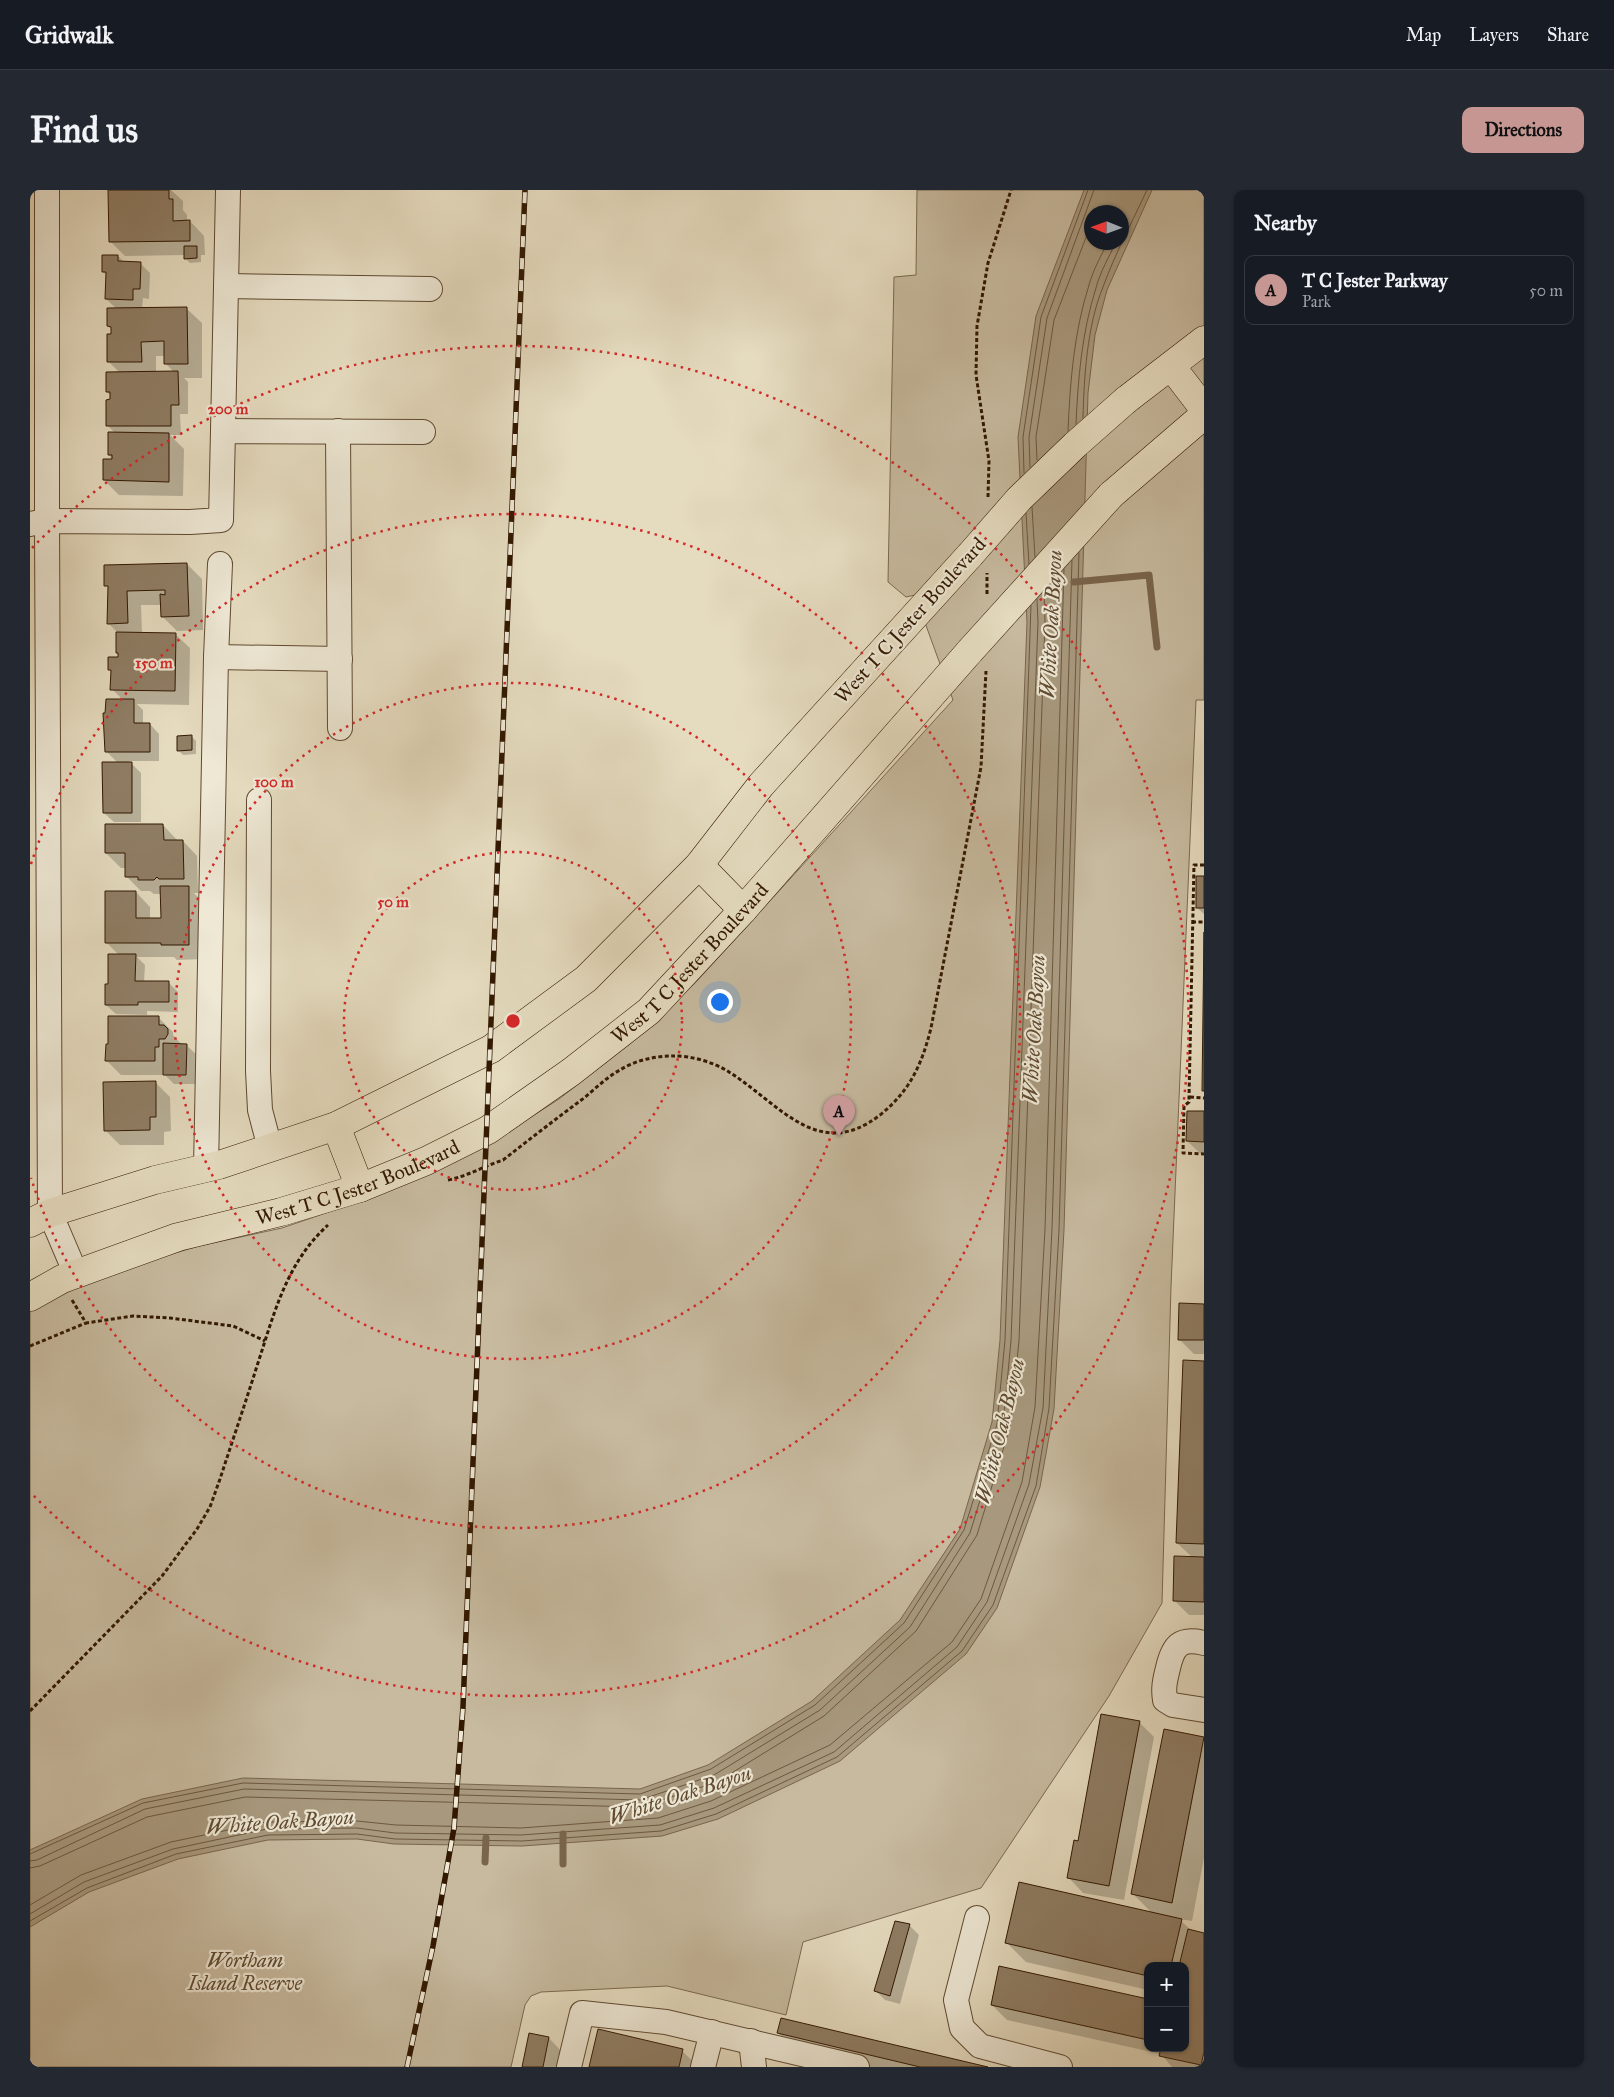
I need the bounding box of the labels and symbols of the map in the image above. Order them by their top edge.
north arrow [1084,205,1129,250]
text: 200 m [208,400,249,418]
street label: West T C Jester Boulevard [829,532,992,709]
water label: White Oak Bayou [1034,549,1068,699]
text: 150 m [135,654,173,672]
text: 100 m [254,773,294,791]
street label: West T C Jester Boulevard [606,878,773,1048]
text: 50 m [377,893,409,911]
water label: White Oak Bayou [1017,954,1051,1104]
your location [707,989,733,1015]
centre of rings [504,1012,522,1030]
pin: A [823,1095,855,1136]
street label: West T C Jester Boulevard [253,1134,463,1230]
water label: White Oak Bayou [969,1356,1031,1506]
water label: White Oak Bayou [605,1760,755,1830]
water label: White Oak Bayou [205,1804,355,1840]
park label: Wortham Island Reserve [187,1948,303,1995]

